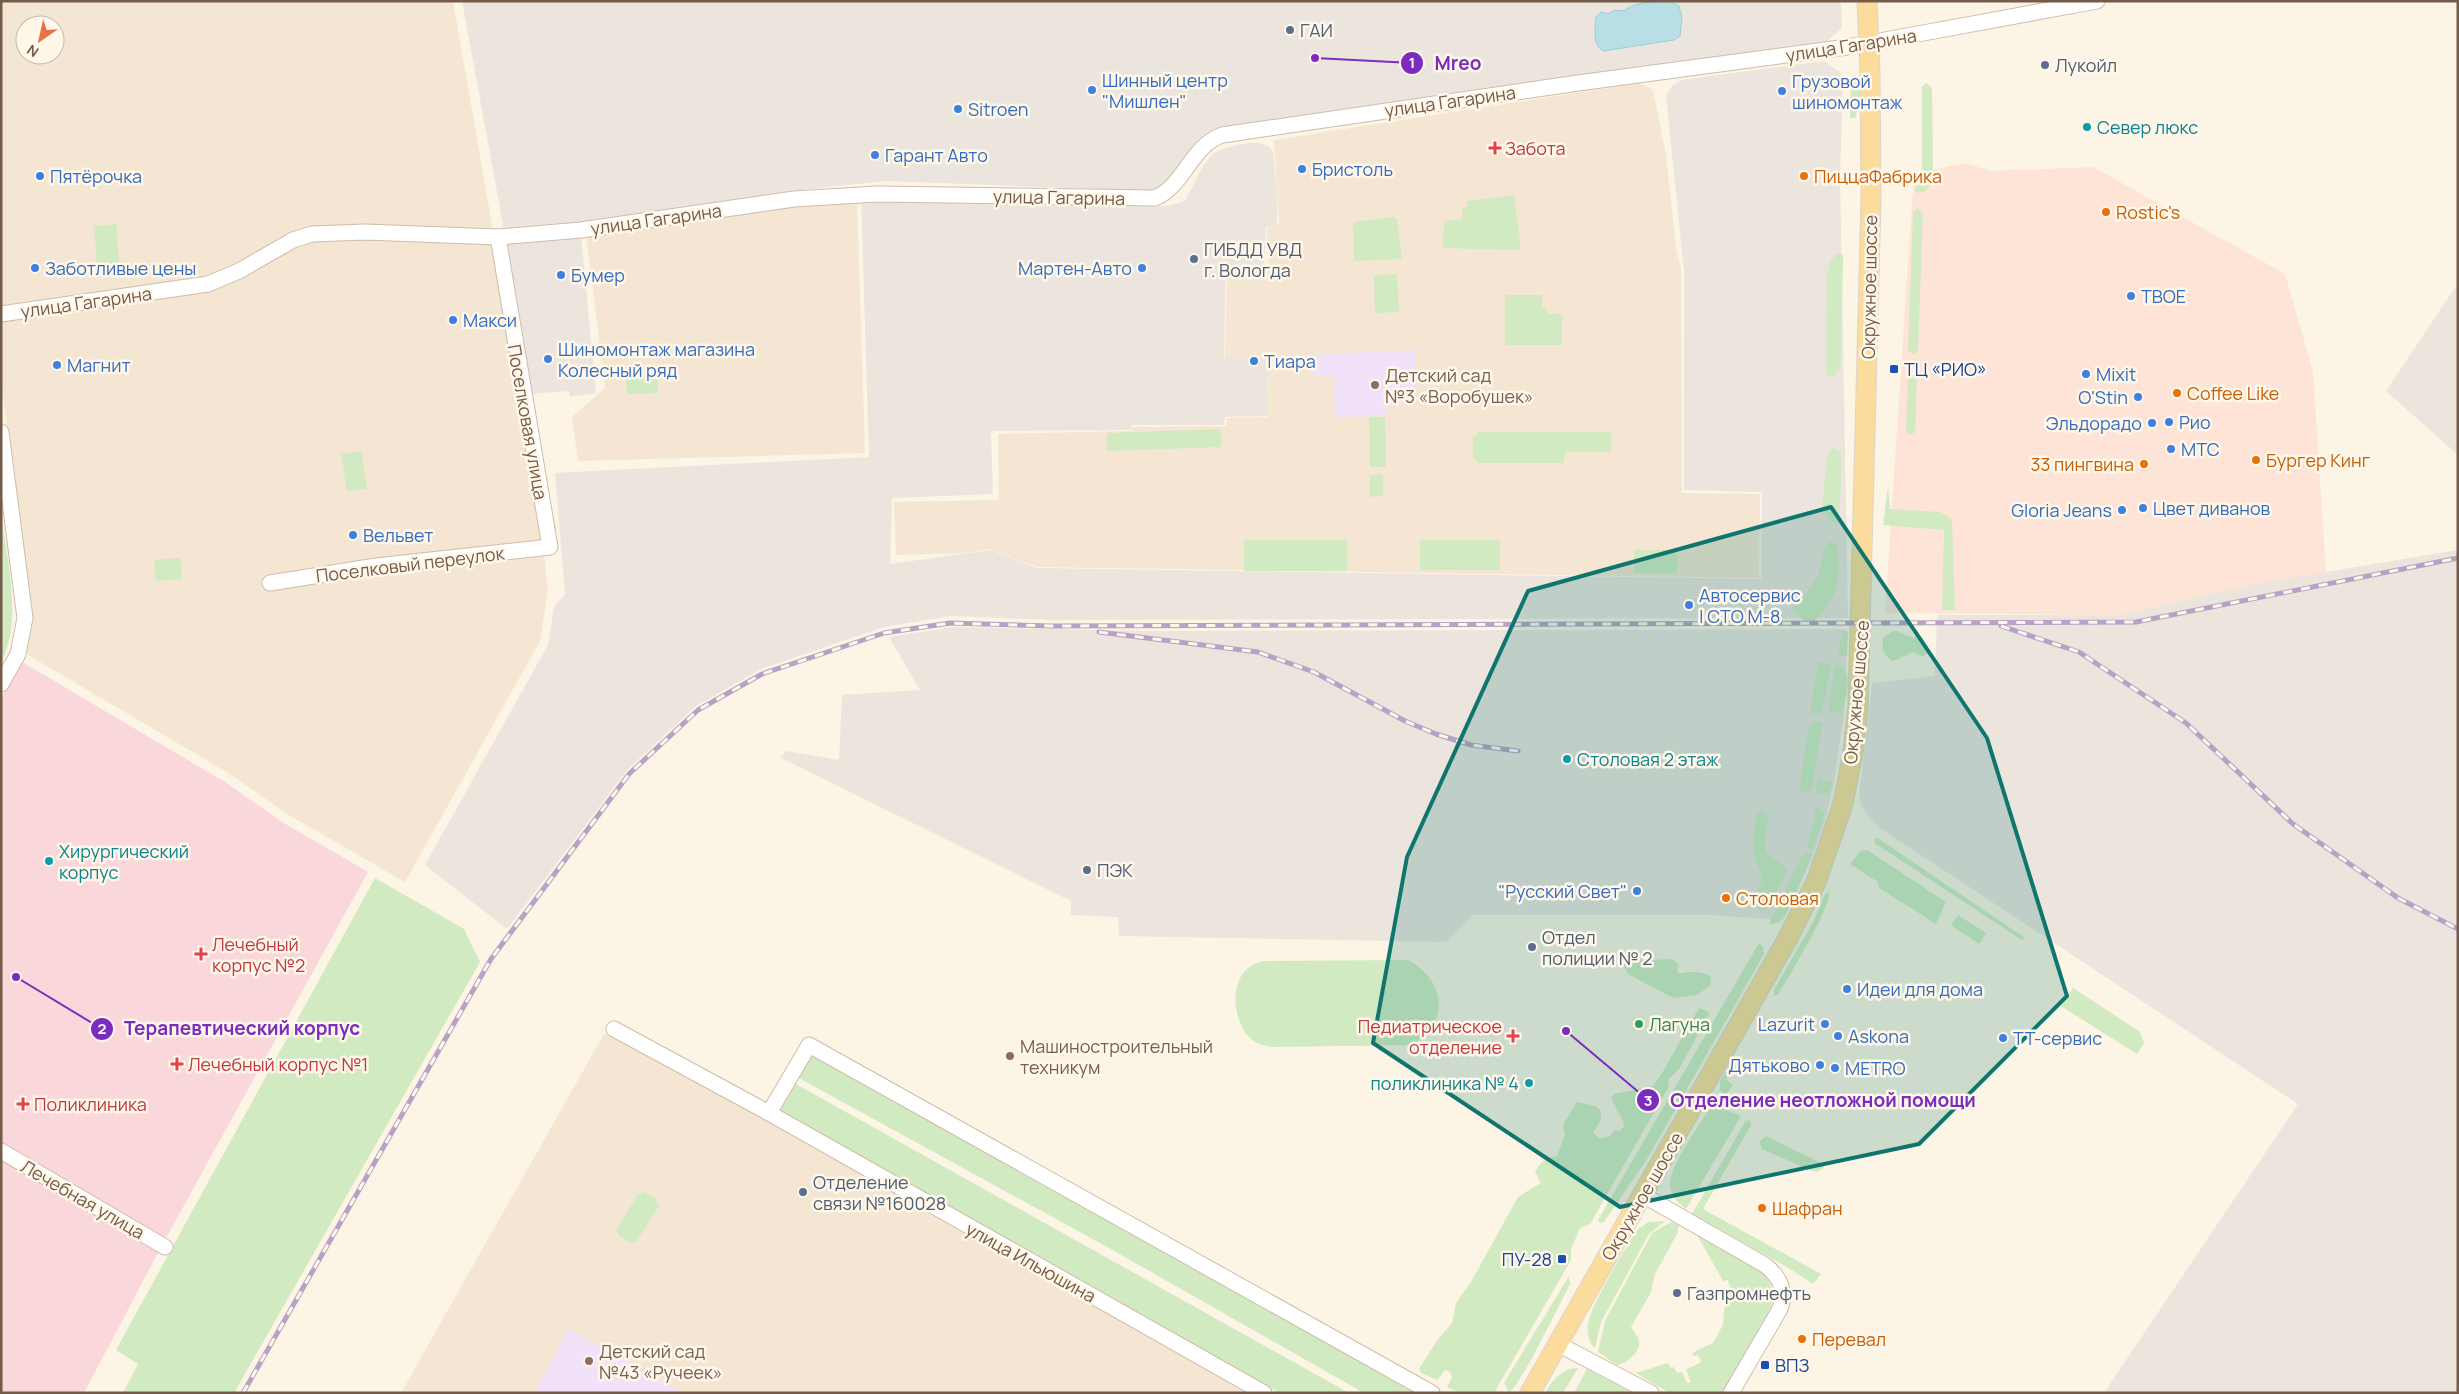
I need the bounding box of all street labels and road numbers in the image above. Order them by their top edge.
street label: улица Гагарина [1784,23,1918,67]
street label: улица Гагарина [1383,80,1517,122]
street label: улица Гагарина [993,184,1125,210]
street label: улица Гагарина [589,198,723,240]
street label: Окружное шоссе [1856,215,1882,359]
street label: улица Гагарина [19,281,153,323]
street label: Поселковая улица [503,342,553,502]
street label: Поселковый переулок [314,540,507,587]
street label: Окружное шоссе [1838,619,1874,765]
street label: Окружное шоссе [1596,1128,1688,1264]
street label: Лечебная улица [17,1154,149,1244]
street label: улица Ильюшина [962,1216,1100,1308]

